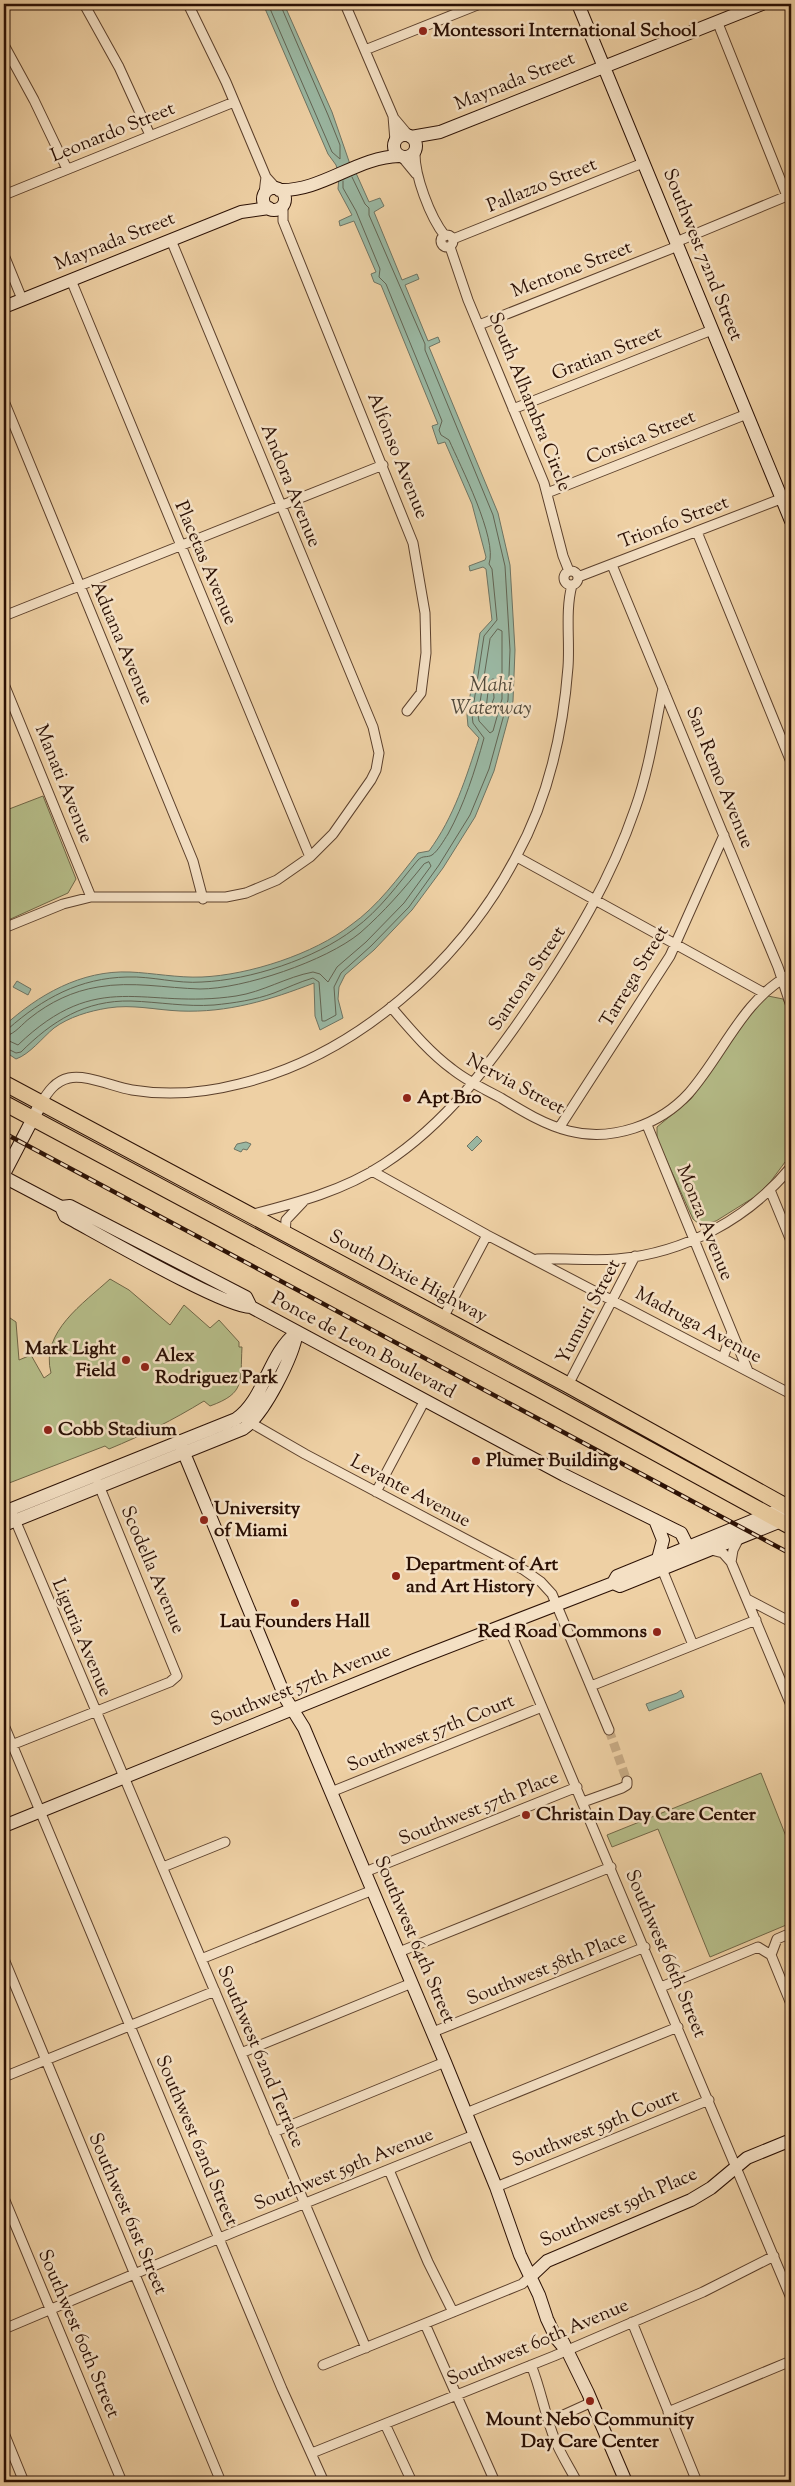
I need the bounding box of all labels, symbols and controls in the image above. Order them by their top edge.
place label: Montessori International School [433,18,697,45]
marker: Montessori International School [417,25,429,37]
street label: Maynada Street [451,45,580,118]
street label: Leonardo Street [47,96,180,170]
street label: Pallazzo Street [483,151,601,220]
street label: Southwest 72nd Street [655,165,749,346]
street label: Maynada Street [51,205,180,278]
street label: Mentone Street [508,234,637,305]
street label: South Alhambra Circle [481,308,577,496]
street label: Gratian Street [548,320,666,388]
street label: Alfonso Avenue [359,389,435,523]
street label: Corsica Street [582,404,700,472]
street label: Andora Avenue [253,420,327,552]
street label: Trionfo Street [615,490,733,556]
street label: Placetas Avenue [167,497,243,629]
street label: Aduana Avenue [83,577,159,709]
water label: Mahi Waterway [451,672,531,724]
street label: San Remo Avenue [678,703,760,853]
street label: Manati Avenue [27,721,99,847]
street label: Santona Street [483,921,573,1037]
street label: Tarrega Street [594,921,676,1033]
street label: Nervia Street [461,1048,569,1123]
place label: Apt B10 [417,1085,482,1112]
marker: Apt B10 [401,1092,413,1104]
street label: Monza Avenue [669,1161,739,1285]
street label: South Dixie Highway [324,1224,493,1331]
street label: Yumuri Street [550,1254,628,1369]
street label: Madruga Avenue [630,1281,766,1371]
street label: Ponce de Leon Boulevard [266,1286,460,1406]
place label: Mark Light Field [25,1336,116,1385]
place label: Alex Rodriguez Park [155,1343,279,1392]
marker: Mark Light Field [120,1354,132,1366]
marker: Alex Rodriguez Park [139,1361,151,1373]
place label: Cobb Stadium [58,1417,177,1444]
marker: Cobb Stadium [42,1424,54,1436]
place label: Plumer Building [486,1448,619,1475]
street label: Levante Avenue [345,1449,475,1535]
marker: Plumer Building [470,1455,482,1467]
place label: University of Miami [214,1496,301,1545]
street label: Scodella Avenue [113,1502,191,1638]
marker: University of Miami [198,1514,210,1526]
place label: Department of Art and Art History [406,1552,559,1601]
marker: Department of Art and Art History [390,1570,402,1582]
street label: Liguria Avenue [44,1575,118,1701]
marker: Lau Founders Hall [289,1597,301,1609]
place label: Lau Founders Hall [220,1609,371,1636]
place label: Red Road Commons [478,1619,648,1646]
marker: Red Road Commons [651,1626,663,1638]
street label: Southwest 57th Avenue [207,1637,395,1734]
street label: Southwest 57th Court [343,1688,519,1780]
street label: Southwest 57th Place [395,1765,563,1853]
place label: Christain Day Care Center [536,1802,757,1829]
marker: Christain Day Care Center [520,1809,532,1821]
street label: Southwest 64th Street [366,1852,462,2029]
street label: Southwest 66th Street [617,1866,713,2043]
street label: Southwest 58th Place [463,1925,631,2013]
street label: Southwest 62nd Terrace [209,1962,311,2152]
street label: Southwest 62nd Street [148,2051,245,2231]
street label: Southwest 59th Court [509,2083,684,2175]
street label: Southwest 59th Avenue [250,2122,438,2218]
street label: Southwest 61st Street [81,2129,174,2300]
street label: Southwest 59th Place [536,2161,702,2255]
street label: Southwest 60th Street [30,2246,126,2423]
street label: Southwest 60th Avenue [443,2292,633,2394]
marker: Mount Nebo Community Day Care Center [584,2395,596,2407]
place label: Mount Nebo Community Day Care Center [486,2407,695,2456]

